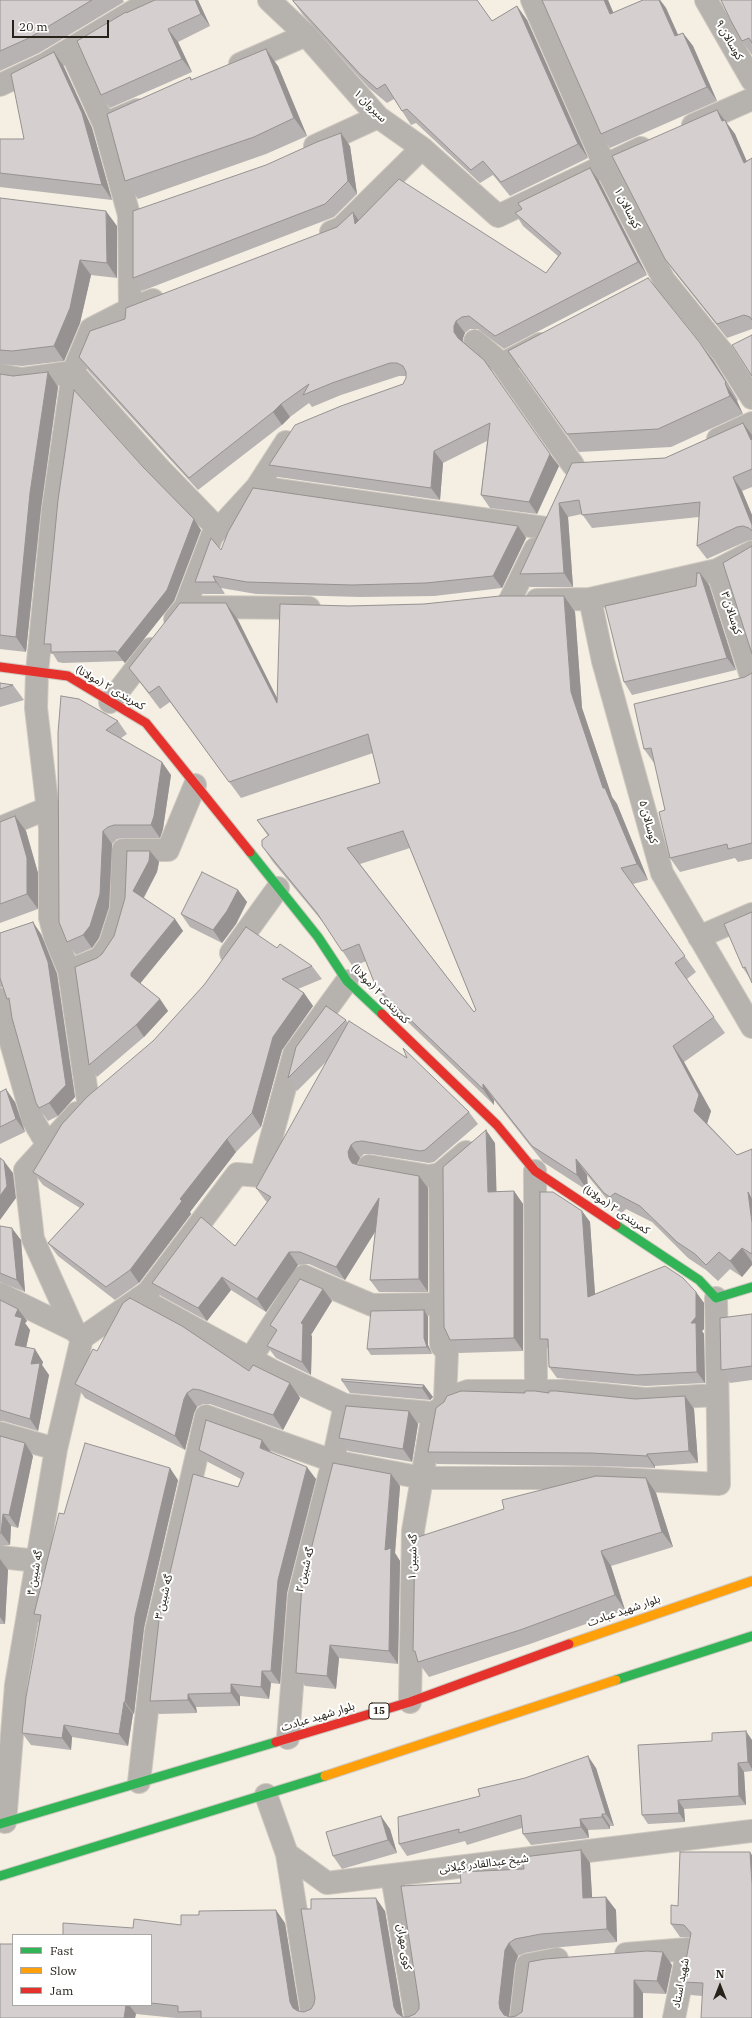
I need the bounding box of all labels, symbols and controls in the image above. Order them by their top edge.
scale bar [14,12,111,38]
street label: کوسالان ۹ [712,18,746,62]
text: 20 m [19,19,48,34]
street label: سیروان ۱ [351,87,389,125]
street label: کوسالان ۱ [611,185,643,231]
street label: کوسالان ۳ [718,590,744,636]
street label: کمربندی ۲ (مولانا) [73,663,147,713]
street label: کوسالان ۵ [636,799,660,845]
street label: کمربندی ۲ (مولانا) [348,961,412,1027]
street label: کمربندی ۲ (مولانا) [580,1183,652,1237]
street label: گه شبین ۱ [406,1534,420,1580]
street label: گه شبین ۲ [293,1546,317,1594]
street label: گه شبین ۴ [25,1549,45,1597]
street label: گه شبین ۳ [152,1573,176,1621]
street label: بلوار شهید عبادت [586,1592,662,1630]
street label: بلوار شهید عبادت [280,1700,356,1734]
road number: 15 [369,1703,389,1719]
street label: شیخ عبدالقادر گیلانی [439,1852,529,1876]
street label: کوی مهران [394,1923,414,1971]
legend [12,1934,152,2006]
text: Fast [50,1943,74,1958]
street label: شهید استاد [670,1957,692,2009]
text: Slow [50,1963,77,1978]
north arrow [700,1966,740,2006]
text: N [716,1967,724,1981]
text: Jam [50,1983,73,1998]

